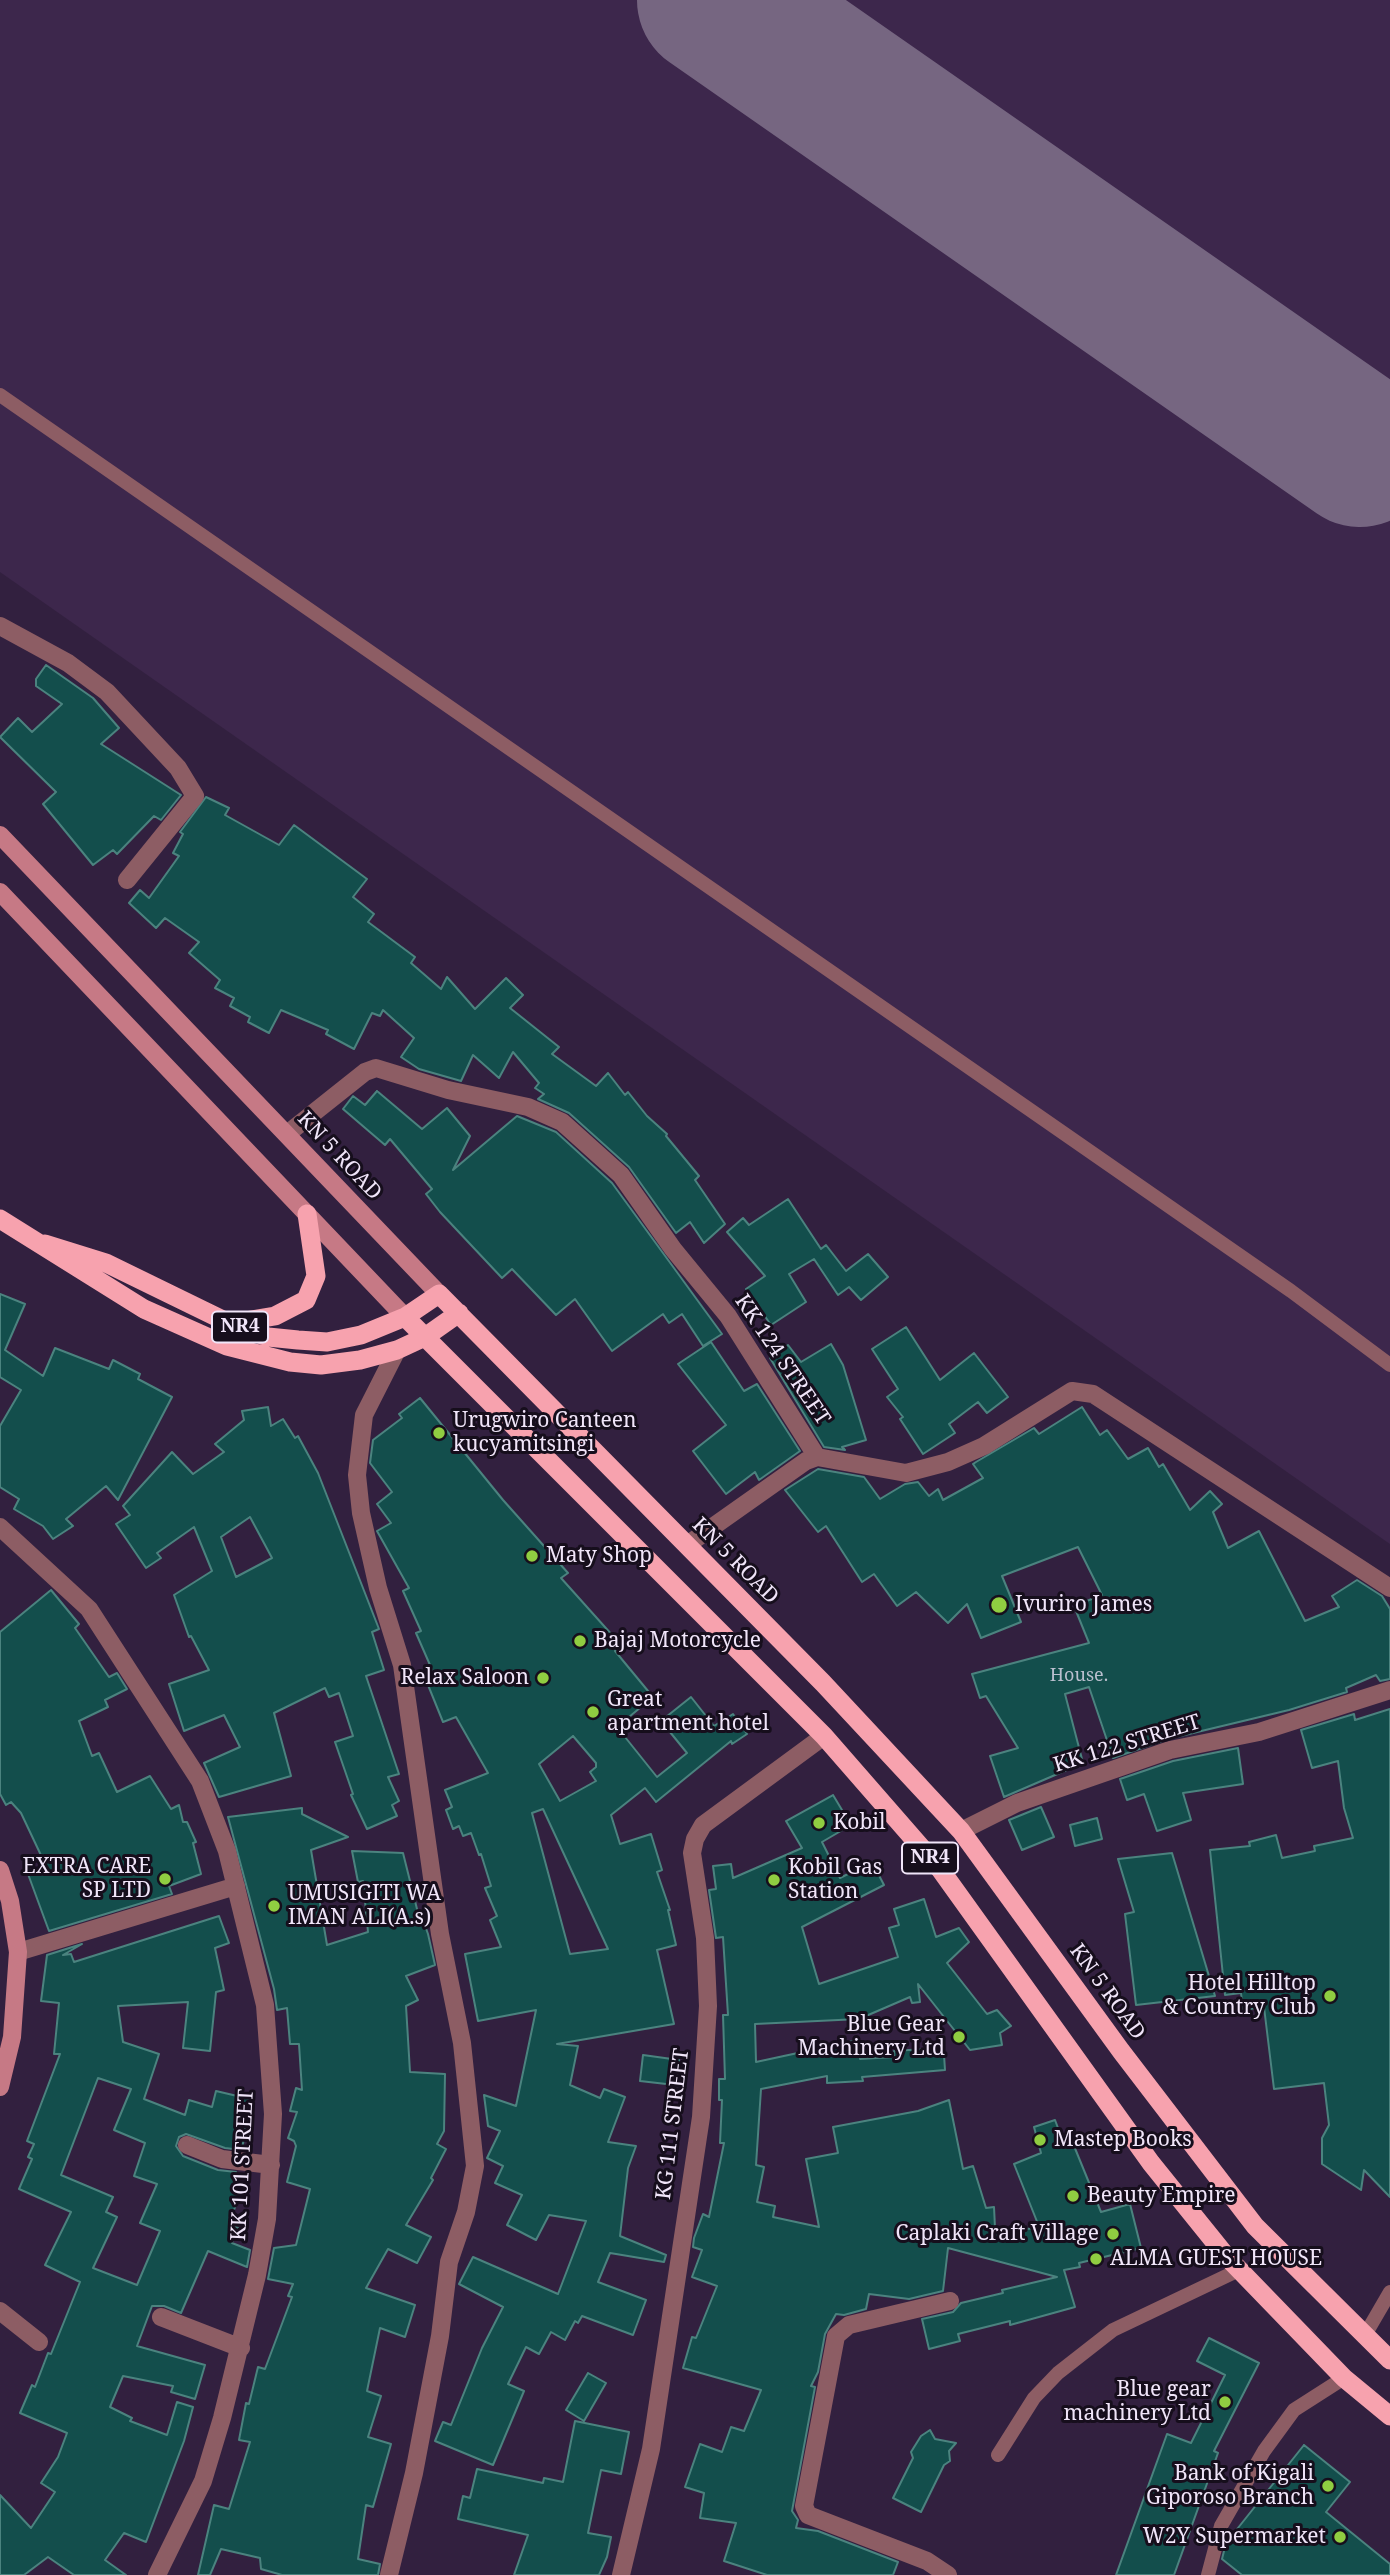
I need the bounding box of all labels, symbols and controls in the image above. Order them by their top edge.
street label: KN 5 ROAD [292,1106,386,1206]
street label: KK 124 STREET [729,1290,835,1430]
road number: NR4 [212,1312,268,1343]
place label: Urugwiro Canteen kucyamitsingi [453,1408,637,1458]
marker: Urugwiro Canteen kucyamitsingi [431,1425,447,1441]
street label: KN 5 ROAD [687,1513,783,1609]
place label: Maty Shop [546,1543,652,1569]
marker: Maty Shop [524,1548,540,1564]
place label: Ivuriro James [1015,1592,1152,1618]
marker: Ivuriro James [989,1595,1009,1615]
place label: Bajaj Motorcycle [594,1628,761,1654]
marker: Bajaj Motorcycle [572,1633,588,1649]
place label: Relax Saloon [401,1665,529,1691]
house number: House. [1050,1665,1108,1687]
marker: Relax Saloon [535,1670,551,1686]
place label: Great apartment hotel [607,1687,769,1737]
marker: Great apartment hotel [585,1704,601,1720]
street label: KK 122 STREET [1051,1710,1203,1778]
place label: Kobil [833,1810,886,1836]
marker: Kobil [811,1815,827,1831]
road number: NR4 [902,1842,958,1874]
place label: EXTRA CARE SP LTD [23,1854,151,1904]
place label: Kobil Gas Station [788,1855,882,1905]
marker: EXTRA CARE SP LTD [157,1871,173,1887]
marker: Kobil Gas Station [766,1872,782,1888]
place label: UMUSIGITI WA IMAN ALI(A.s) [288,1881,441,1931]
marker: UMUSIGITI WA IMAN ALI(A.s) [266,1898,282,1914]
street label: KN 5 ROAD [1064,1939,1150,2045]
place label: Hotel Hilltop & Country Club [1163,1971,1316,2021]
marker: Hotel Hilltop & Country Club [1322,1988,1338,2004]
place label: Blue Gear Machinery Ltd [798,2012,945,2062]
marker: Blue Gear Machinery Ltd [951,2029,967,2045]
street label: KG 111 STREET [651,2047,695,2201]
street label: KK 101 STREET [226,2088,260,2242]
place label: Mastep Books [1054,2127,1192,2153]
marker: Mastep Books [1032,2132,1048,2148]
place label: Beauty Empire [1087,2183,1236,2209]
marker: Beauty Empire [1065,2188,1081,2204]
place label: Caplaki Craft Village [896,2221,1099,2247]
marker: Caplaki Craft Village [1105,2226,1121,2242]
place label: ALMA GUEST HOUSE [1110,2246,1322,2272]
marker: ALMA GUEST HOUSE [1088,2251,1104,2267]
place label: Blue gear machinery Ltd [1064,2377,1211,2427]
marker: Blue gear machinery Ltd [1217,2394,1233,2410]
place label: Bank of Kigali Giporoso Branch [1146,2461,1314,2511]
marker: Bank of Kigali Giporoso Branch [1320,2478,1336,2494]
place label: W2Y Supermarket [1143,2524,1326,2550]
marker: W2Y Supermarket [1332,2529,1348,2545]

